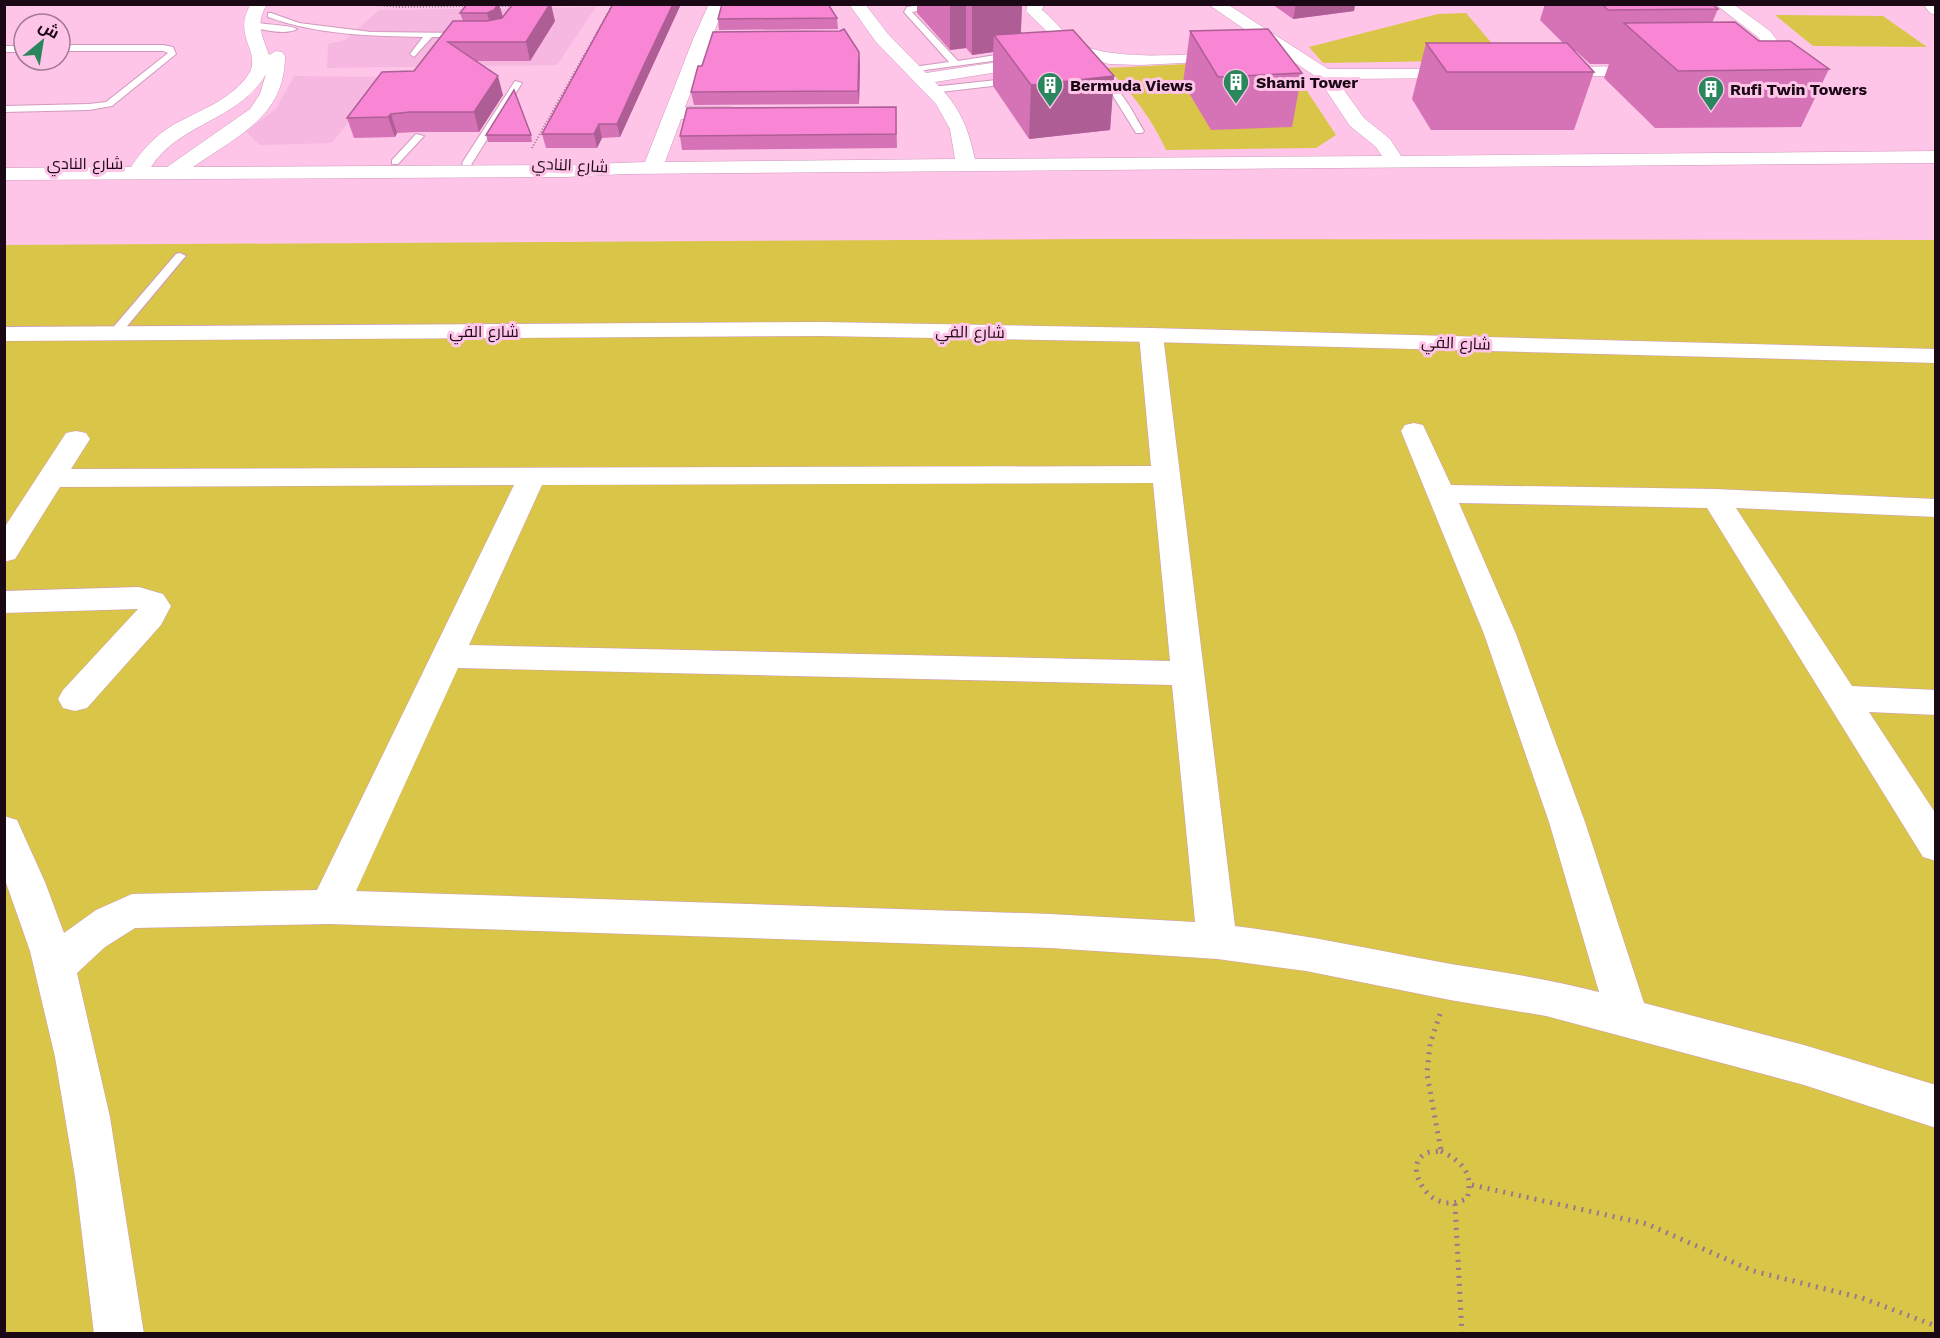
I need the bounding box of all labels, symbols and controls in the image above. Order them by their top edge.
north arrow [12,12,72,72]
text: ش [36,16,63,43]
building icon: Shami Tower [1221,67,1251,105]
building icon: Bermuda Views [1035,70,1065,108]
place label: Shami Tower [1256,73,1358,92]
building icon: Rufi Twin Towers [1696,74,1726,112]
place label: Bermuda Views [1070,76,1193,95]
place label: Rufi Twin Towers [1730,80,1867,99]
street label: شارع النادي [47,154,123,177]
street label: شارع النادي [531,154,609,180]
street label: شارع الفي [449,322,519,345]
street label: شارع الفي [935,322,1005,346]
street label: شارع الفي [1421,332,1491,358]

